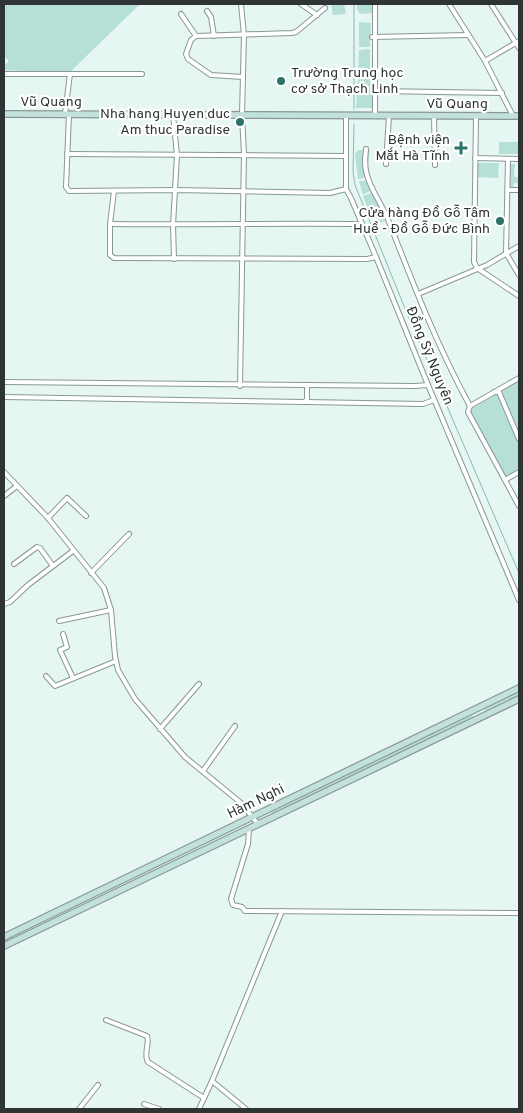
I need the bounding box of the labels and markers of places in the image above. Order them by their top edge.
place label: Trường Trung học cơ sở Thạch Linh [291,65,404,98]
marker: Trường Trung học cơ sở Thạch Linh [275,75,287,87]
place label: Nha hang Huyen duc Am thuc Paradise [100,106,230,139]
marker: Nha hang Huyen duc Am thuc Paradise [234,116,246,128]
place label: Bệnh viện Mắt Hà Tĩnh [375,132,450,165]
marker: Bệnh viện Mắt Hà Tĩnh [454,141,468,155]
place label: Cửa hàng Đồ Gỗ Tâm Huề - Đồ Gỗ Đức Bình [353,204,490,238]
marker: Cửa hàng Đồ Gỗ Tâm Huề - Đồ Gỗ Đức Bình [494,215,506,227]

